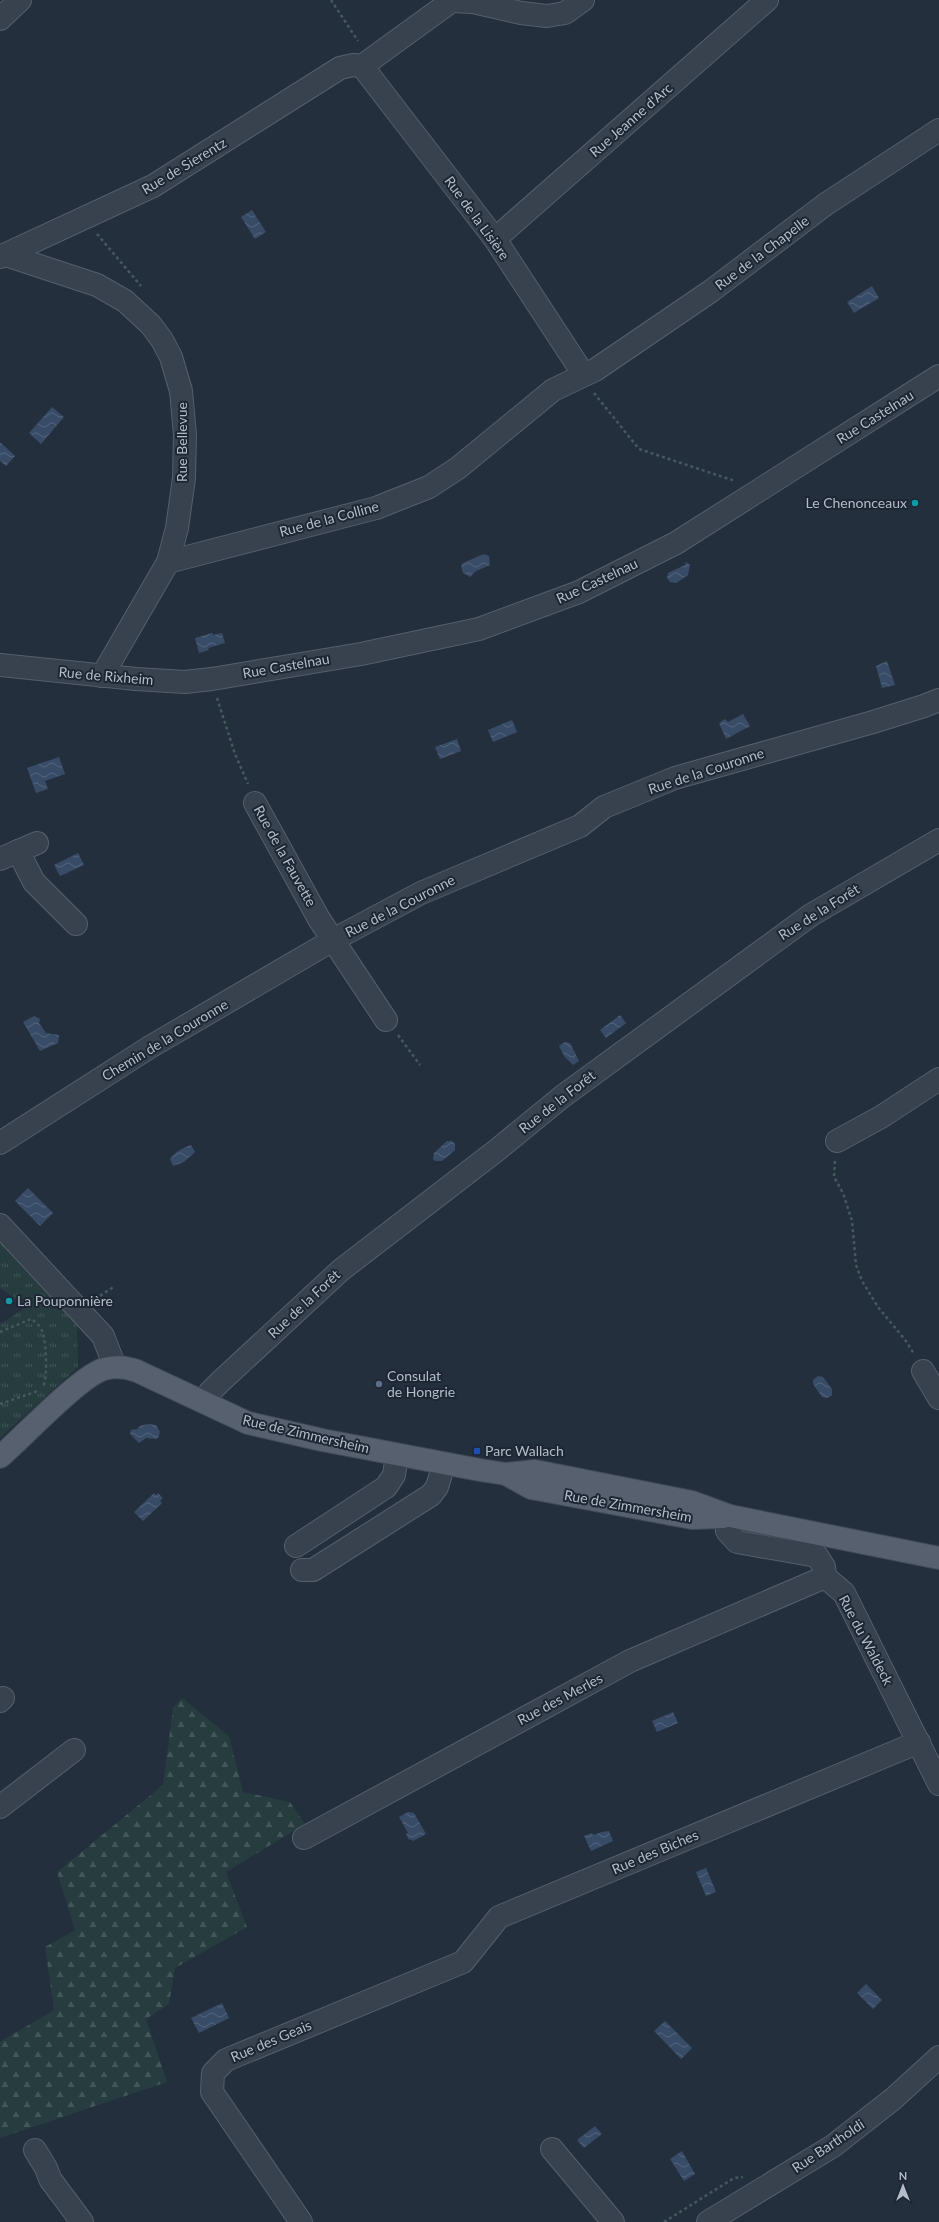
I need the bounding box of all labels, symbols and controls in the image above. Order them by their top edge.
street label: Rue Jeanne d'Arc [586,79,676,160]
street label: Rue de Sierentz [138,134,229,197]
street label: Rue de la Lisière [441,172,514,263]
street label: Rue de la Chapelle [711,212,812,293]
street label: Rue Castelnau [833,386,917,447]
street label: Rue Bellevue [173,402,190,482]
place label: Le Chenonceaux [806,494,907,511]
street label: Rue de la Colline [277,497,380,540]
marker: Le Chenonceaux [910,498,920,508]
street label: Rue Castelnau [553,554,640,607]
street label: Rue Castelnau [241,650,331,682]
street label: Rue de Rixheim [58,663,154,688]
street label: Rue de la Couronne [646,744,766,797]
street label: Rue de la Fauvette [251,802,320,909]
street label: Rue de la Couronne [342,871,457,941]
street label: Rue de la Forêt [775,880,862,943]
street label: Chemin de la Couronne [99,995,231,1084]
street label: Rue de la Forêt [515,1066,598,1137]
street label: Rue de la Forêt [264,1266,343,1341]
place label: La Pouponnière [17,1292,113,1309]
marker: La Pouponnière [4,1296,14,1306]
place label: Consulat de Hongrie [387,1367,455,1400]
marker: Consulat de Hongrie [374,1379,384,1389]
street label: Rue de Zimmersheim [241,1411,371,1456]
place label: Parc Wallach [485,1442,564,1459]
marker: Parc Wallach [472,1446,482,1456]
street label: Rue de Zimmersheim [563,1486,693,1525]
street label: Rue du Waldeck [836,1592,898,1688]
street label: Rue des Merles [514,1669,605,1728]
street label: Rue des Biches [609,1826,701,1877]
street label: Rue des Geais [228,2016,314,2065]
street label: Rue Bartholdi [788,2115,867,2176]
north arrow [883,2166,923,2206]
text: N [899,2169,907,2182]

